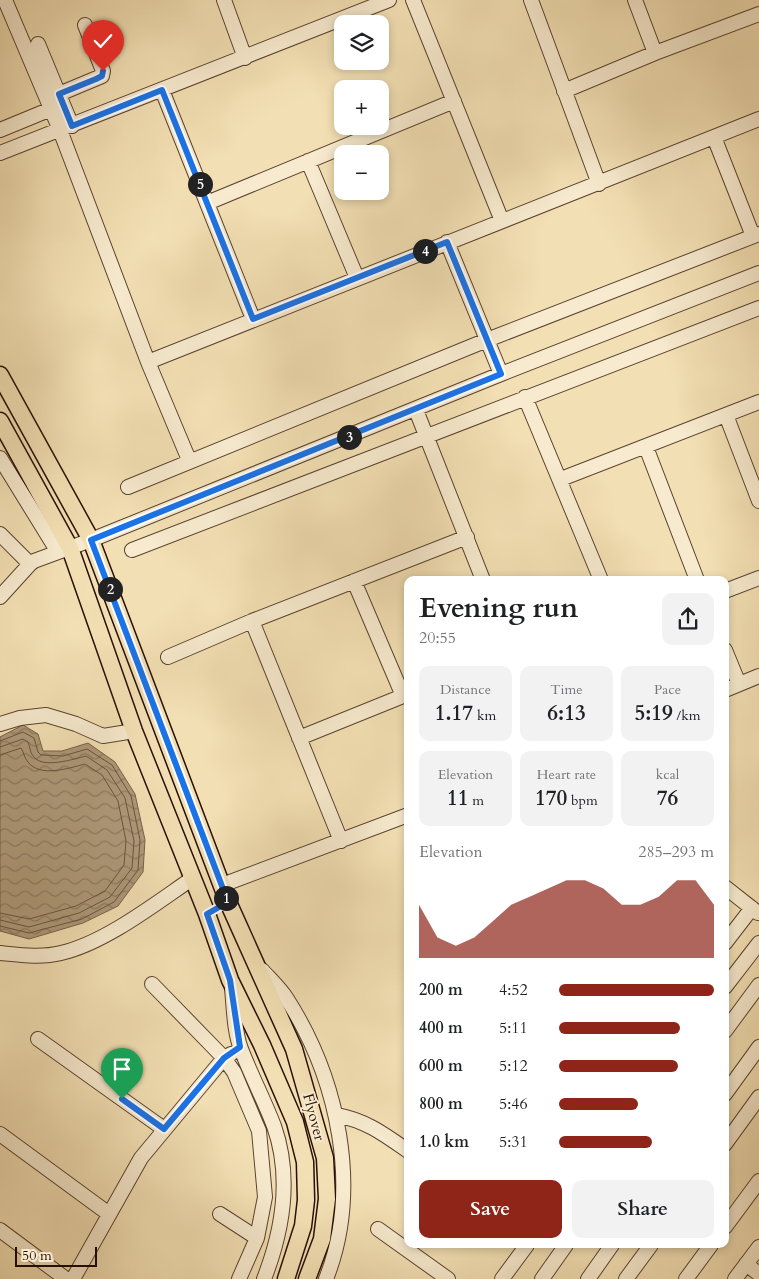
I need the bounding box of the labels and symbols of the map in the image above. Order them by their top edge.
pin [82,20,124,71]
pin: 5 [188,172,212,196]
pin: 4 [412,238,438,264]
pin: 3 [336,424,362,450]
pin: 2 [98,576,122,602]
pin: 1 [214,886,238,910]
pin [101,1048,143,1099]
street label: Flyover [298,1091,330,1143]
scale bar [15,1244,98,1267]

